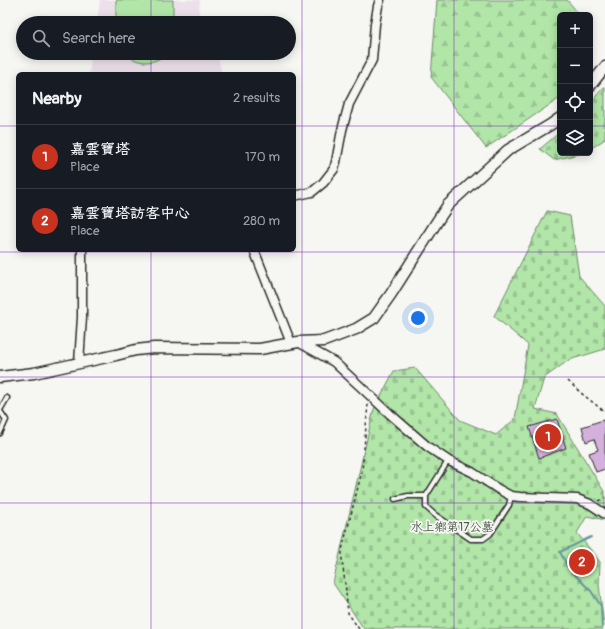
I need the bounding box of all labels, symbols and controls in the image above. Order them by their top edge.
map controls [557,12,593,156]
button: + [557,12,593,48]
search box [16,16,296,60]
icon: search [30,27,52,49]
text: Search here [62,29,135,48]
button: − [557,48,593,84]
button: locate [557,84,593,120]
text: Nearby [32,88,81,109]
text: 2 results [233,90,280,106]
button: layers [557,120,593,156]
text: 嘉雲寶塔 [70,140,130,159]
text: 1 [42,149,48,165]
text: 170 m [245,149,280,165]
text: Place [70,159,99,175]
text: 嘉雲寶塔訪客中心 [70,204,190,223]
text: 2 [41,213,49,229]
text: 280 m [243,213,280,229]
text: Place [70,223,99,239]
your location [408,308,428,328]
pin: 1 [535,422,561,452]
park label: 水上鄉第17公墓 [410,520,494,535]
pin: 2 [569,547,595,577]

